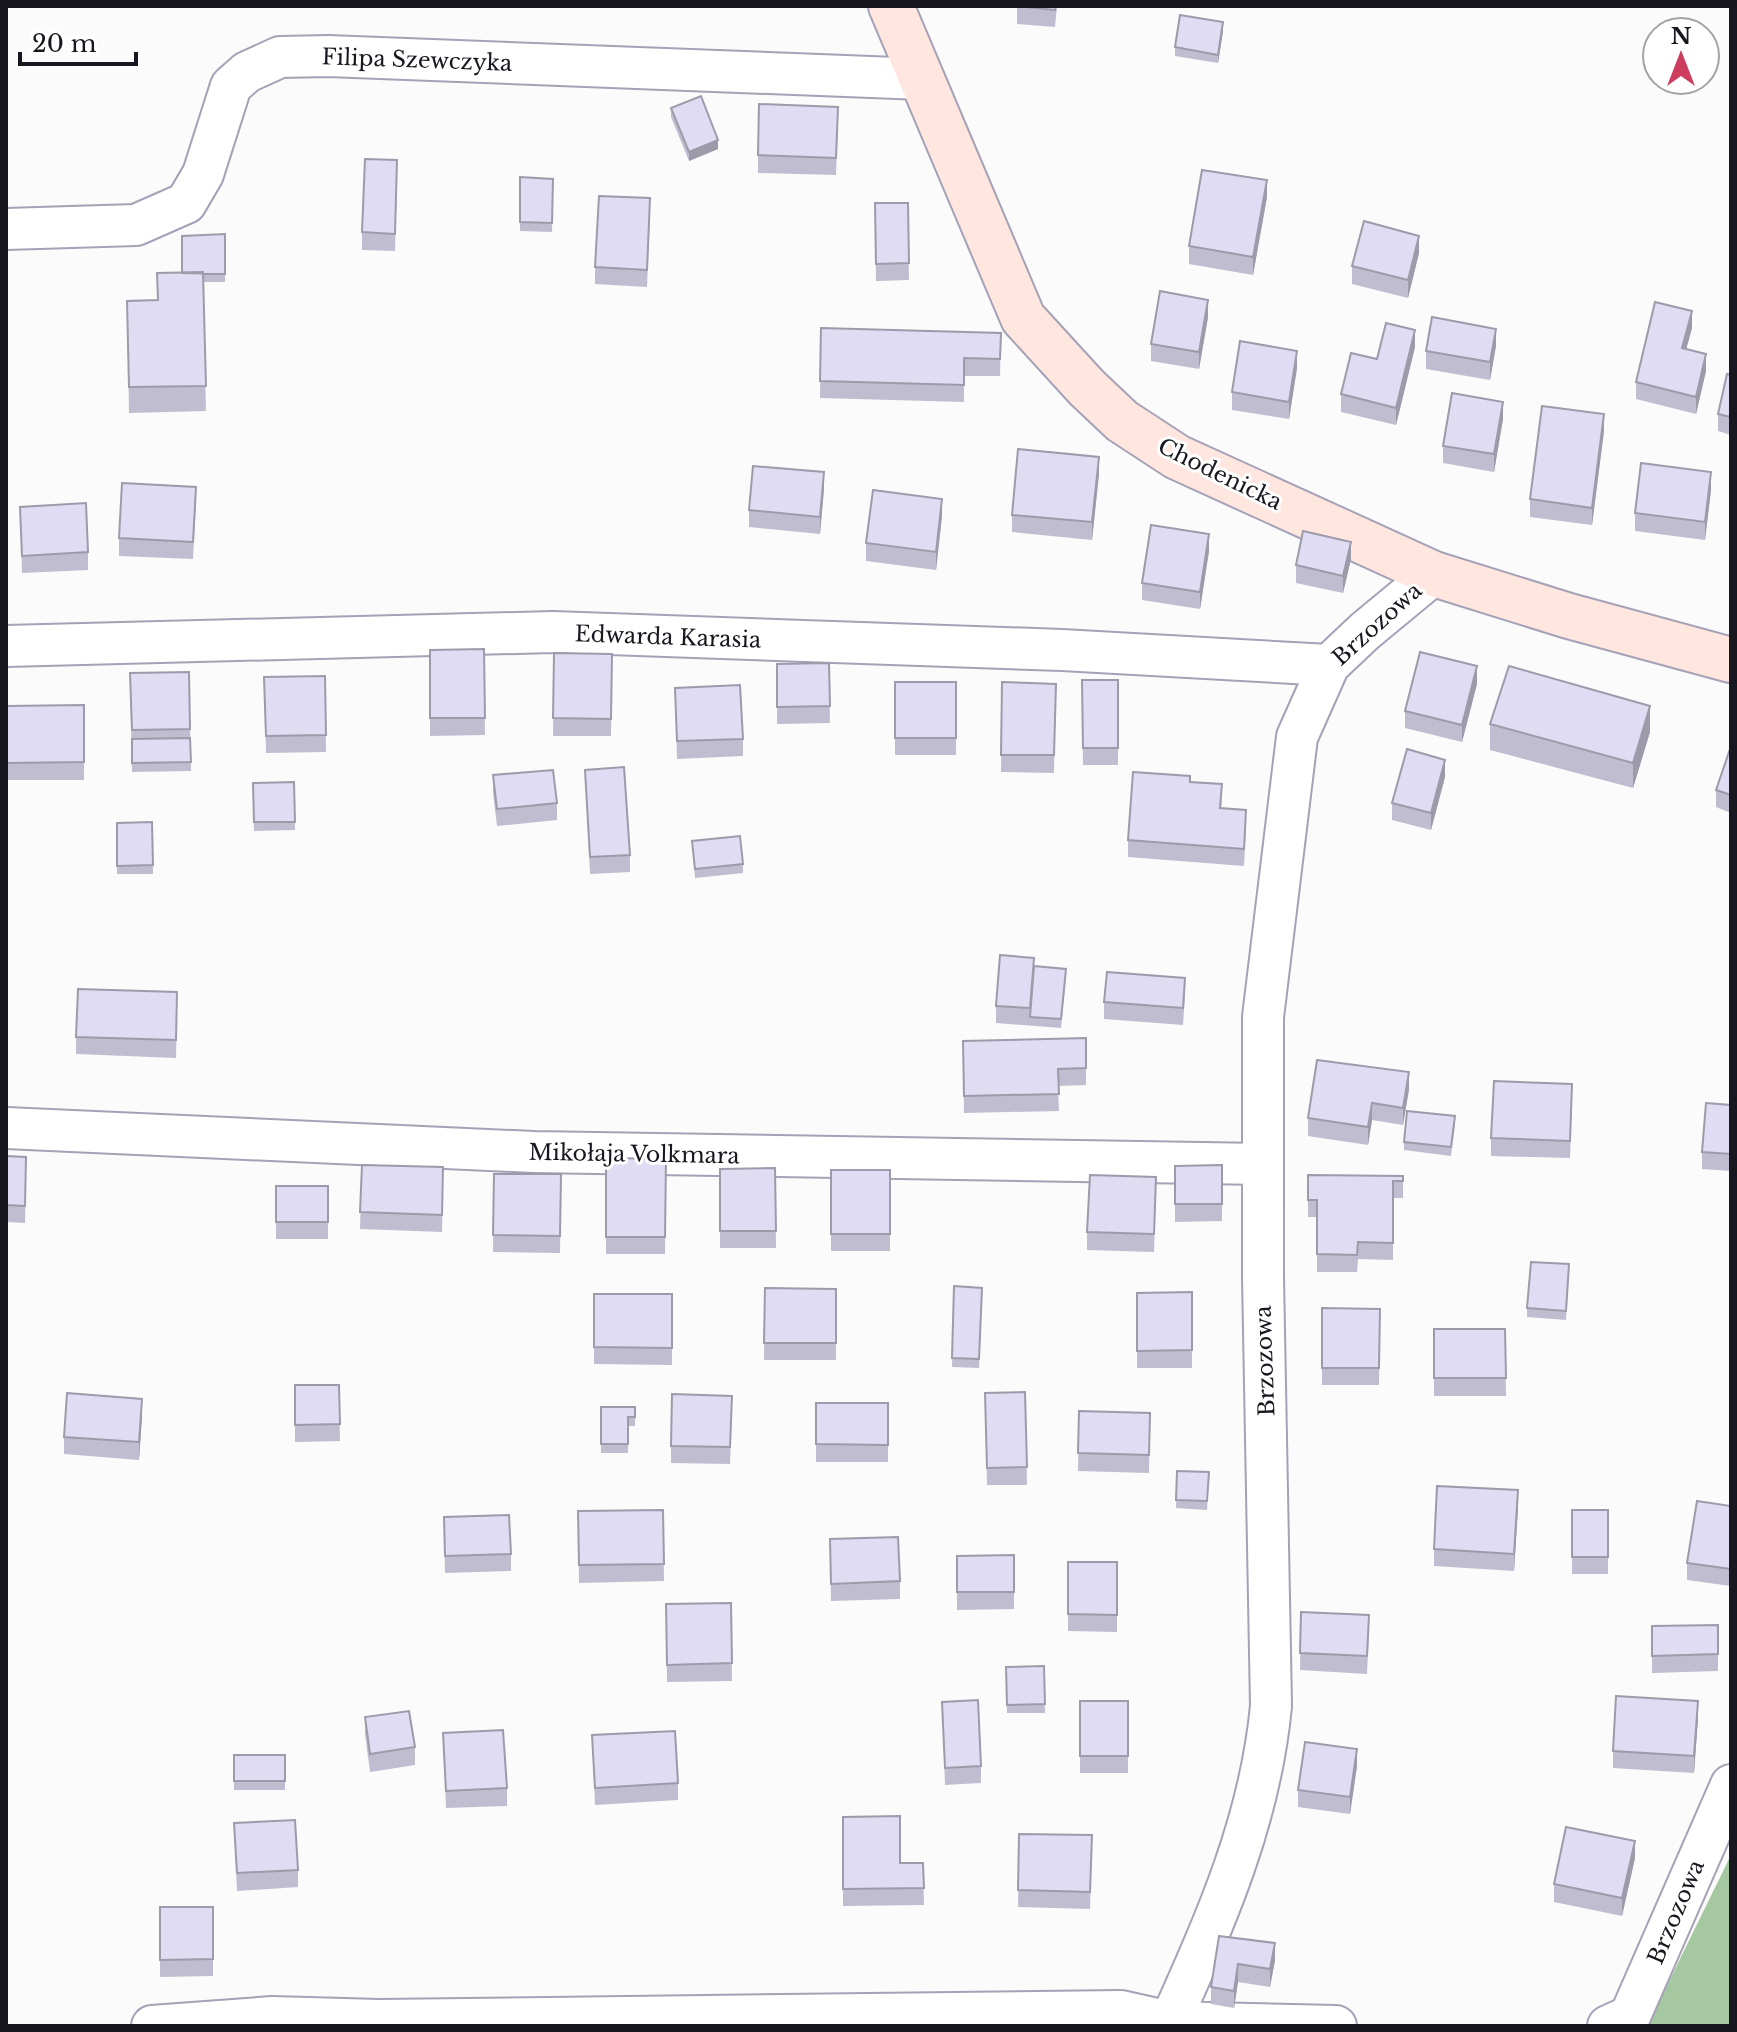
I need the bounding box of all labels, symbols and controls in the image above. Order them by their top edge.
scale bar [20,16,136,66]
north arrow [1641,16,1721,96]
text: N [1671,23,1692,50]
text: 20 m [32,29,97,58]
street label: Filipa Szewczyka [321,43,514,77]
street label: Chodenicka [1153,432,1287,516]
street label: Brzozowa [1327,576,1428,671]
street label: Edwarda Karasia [574,620,762,654]
street label: Mikołaja Volkmara [528,1139,741,1169]
street label: Brzozowa [1250,1304,1280,1417]
street label: Brzozowa [1642,1855,1710,1968]

